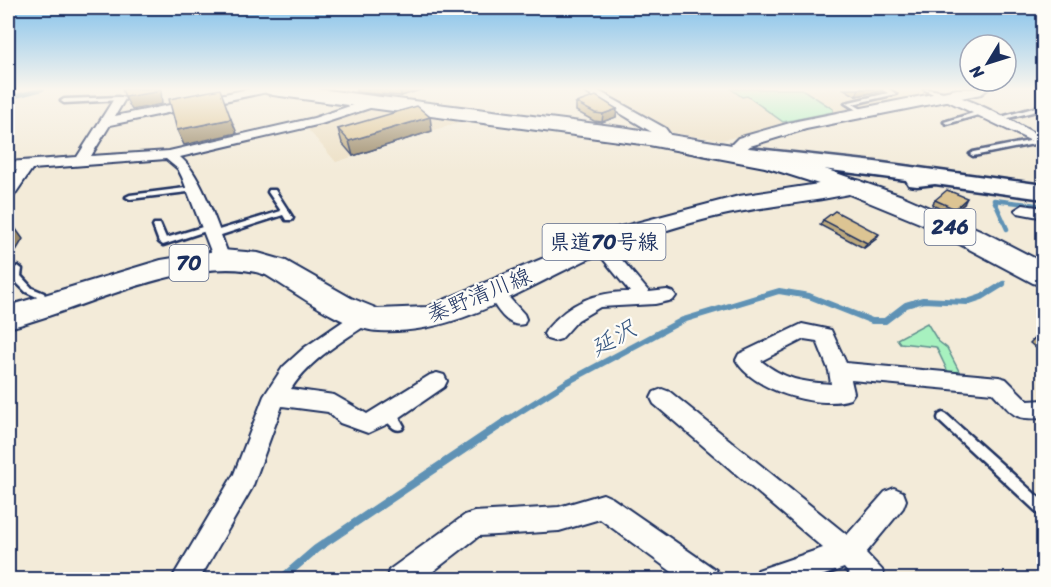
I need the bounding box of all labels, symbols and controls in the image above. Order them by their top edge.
north arrow [958,33,1018,93]
text: N [961,58,992,86]
road number: 246 [924,209,976,245]
road number: 県道70号線 [542,224,666,260]
road number: 70 [170,245,208,281]
street label: 秦野清川線 [421,256,537,334]
water label: 延沢 [582,308,645,368]

